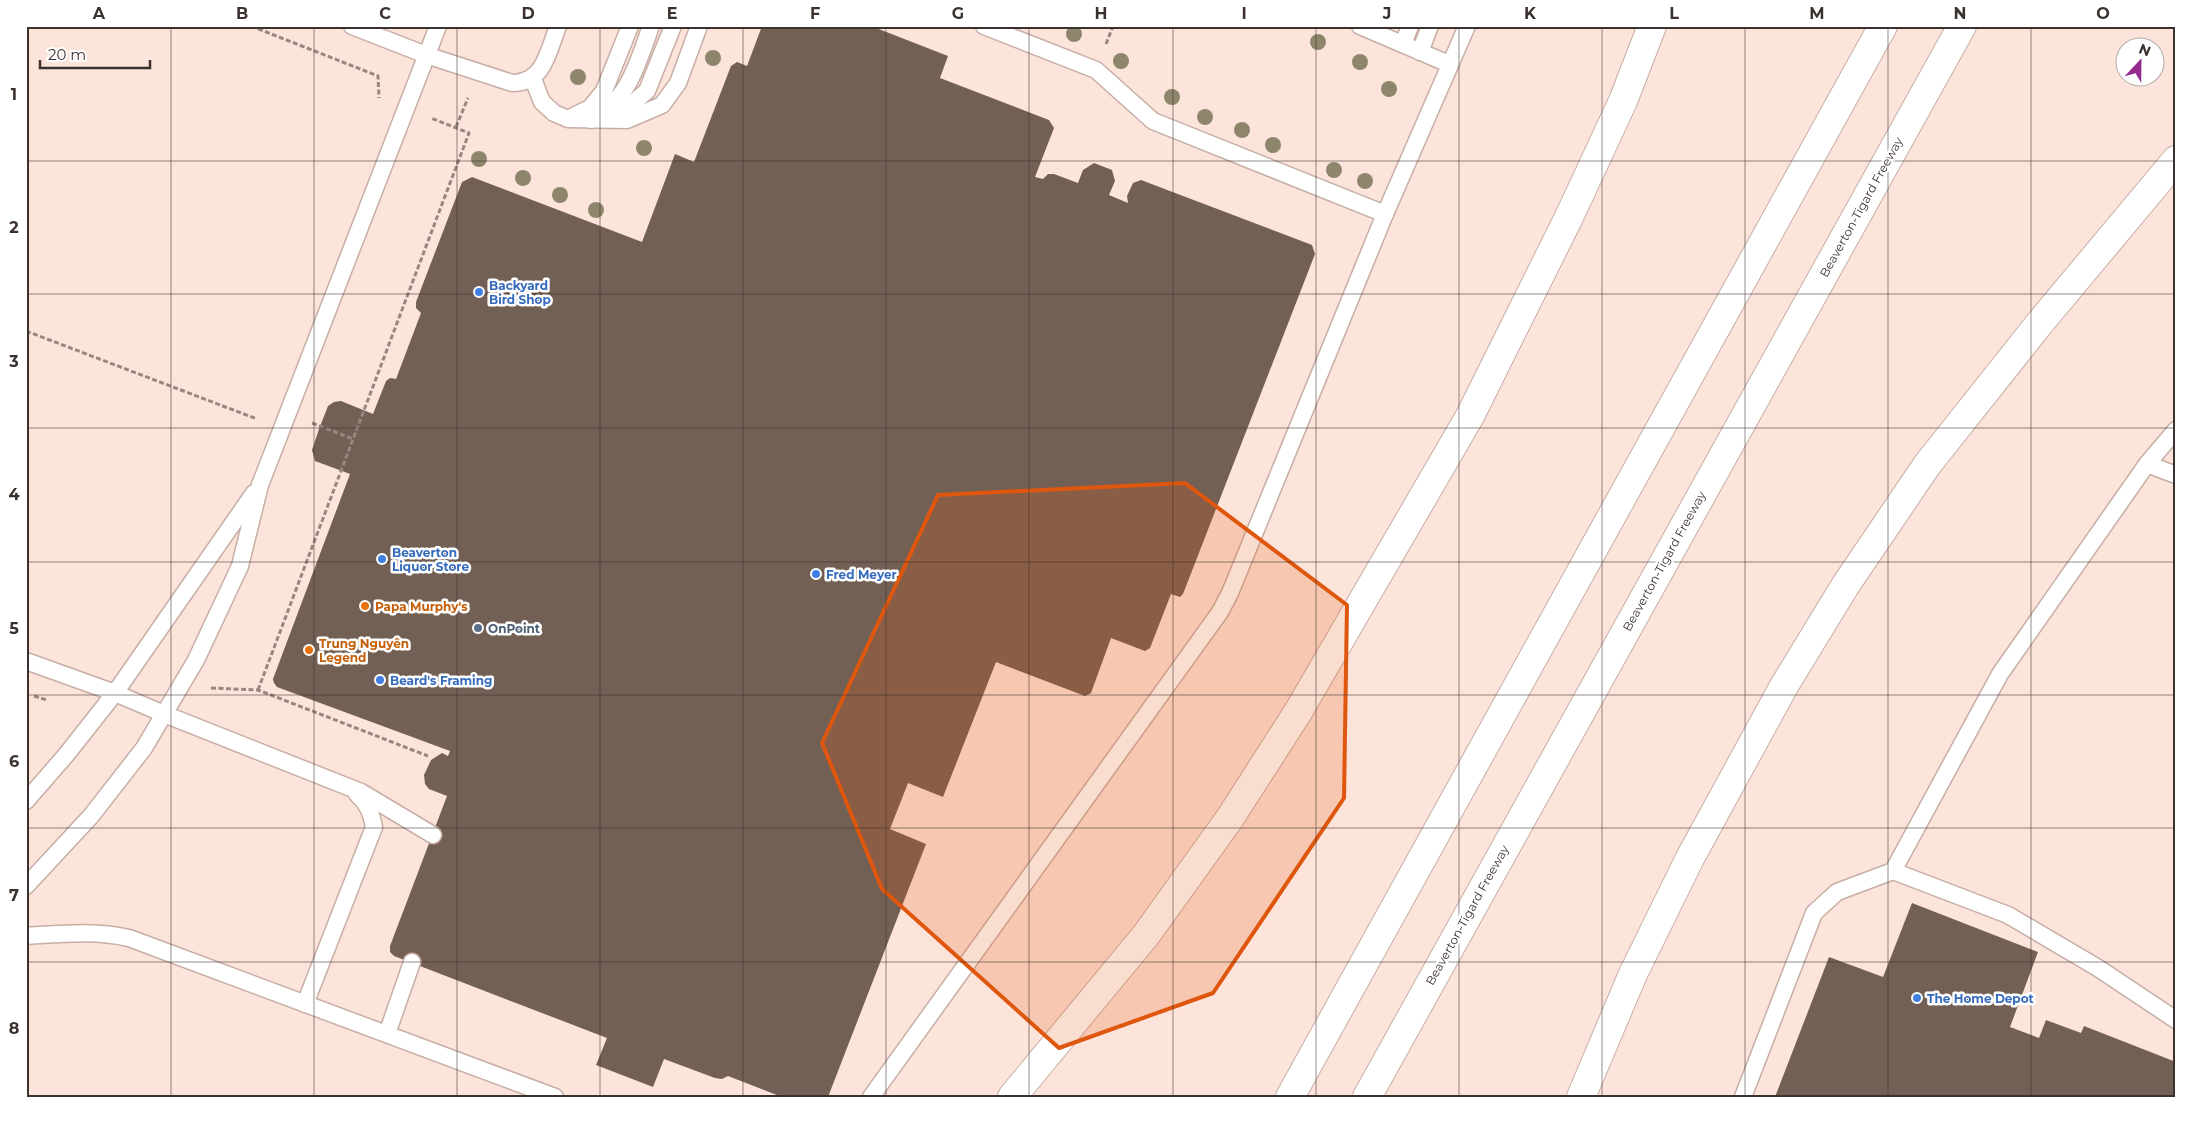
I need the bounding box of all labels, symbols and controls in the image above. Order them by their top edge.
text: A [92,4,106,23]
text: B [236,4,248,23]
text: C [379,4,391,23]
text: D [521,4,535,23]
text: E [667,4,677,23]
text: F [810,4,820,23]
text: G [952,4,964,23]
text: H [1095,4,1107,23]
text: I [1241,4,1247,23]
text: J [1382,4,1391,23]
text: K [1524,4,1537,23]
text: L [1669,4,1679,23]
text: M [1809,4,1825,23]
text: N [1954,4,1966,23]
text: O [2096,4,2110,23]
scale bar [40,38,150,70]
north arrow [2114,38,2164,88]
text: N [2136,39,2153,60]
text: 20 m [48,45,86,64]
text: 1 [11,85,17,104]
street label: Beaverton-Tigard Freeway [1816,134,1906,280]
text: 2 [9,218,19,237]
place label: Backyard Bird Shop [489,278,551,307]
marker: Backyard Bird Shop [473,286,485,298]
text: 3 [8,352,19,371]
text: 4 [8,485,20,504]
street label: Beaverton-Tigard Freeway [1619,488,1709,634]
place label: Beaverton Liquor Store [392,545,469,574]
marker: Beaverton Liquor Store [376,553,388,565]
place label: Fred Meyer [826,567,897,582]
marker: Fred Meyer [810,568,822,580]
place label: Papa Murphy's [375,599,468,614]
marker: Papa Murphy's [359,600,371,612]
text: 5 [9,619,19,638]
place label: OnPoint [488,621,541,636]
marker: OnPoint [472,622,484,634]
place label: Trung Nguyên Legend [319,636,409,665]
marker: Trung Nguyên Legend [303,644,315,656]
place label: Beard's Framing [390,673,492,688]
marker: Beard's Framing [374,674,386,686]
text: 6 [9,752,19,771]
street label: Beaverton-Tigard Freeway [1422,842,1512,988]
text: 7 [9,886,19,905]
place label: The Home Depot [1927,991,2035,1006]
marker: The Home Depot [1911,992,1923,1004]
text: 8 [9,1019,19,1038]

